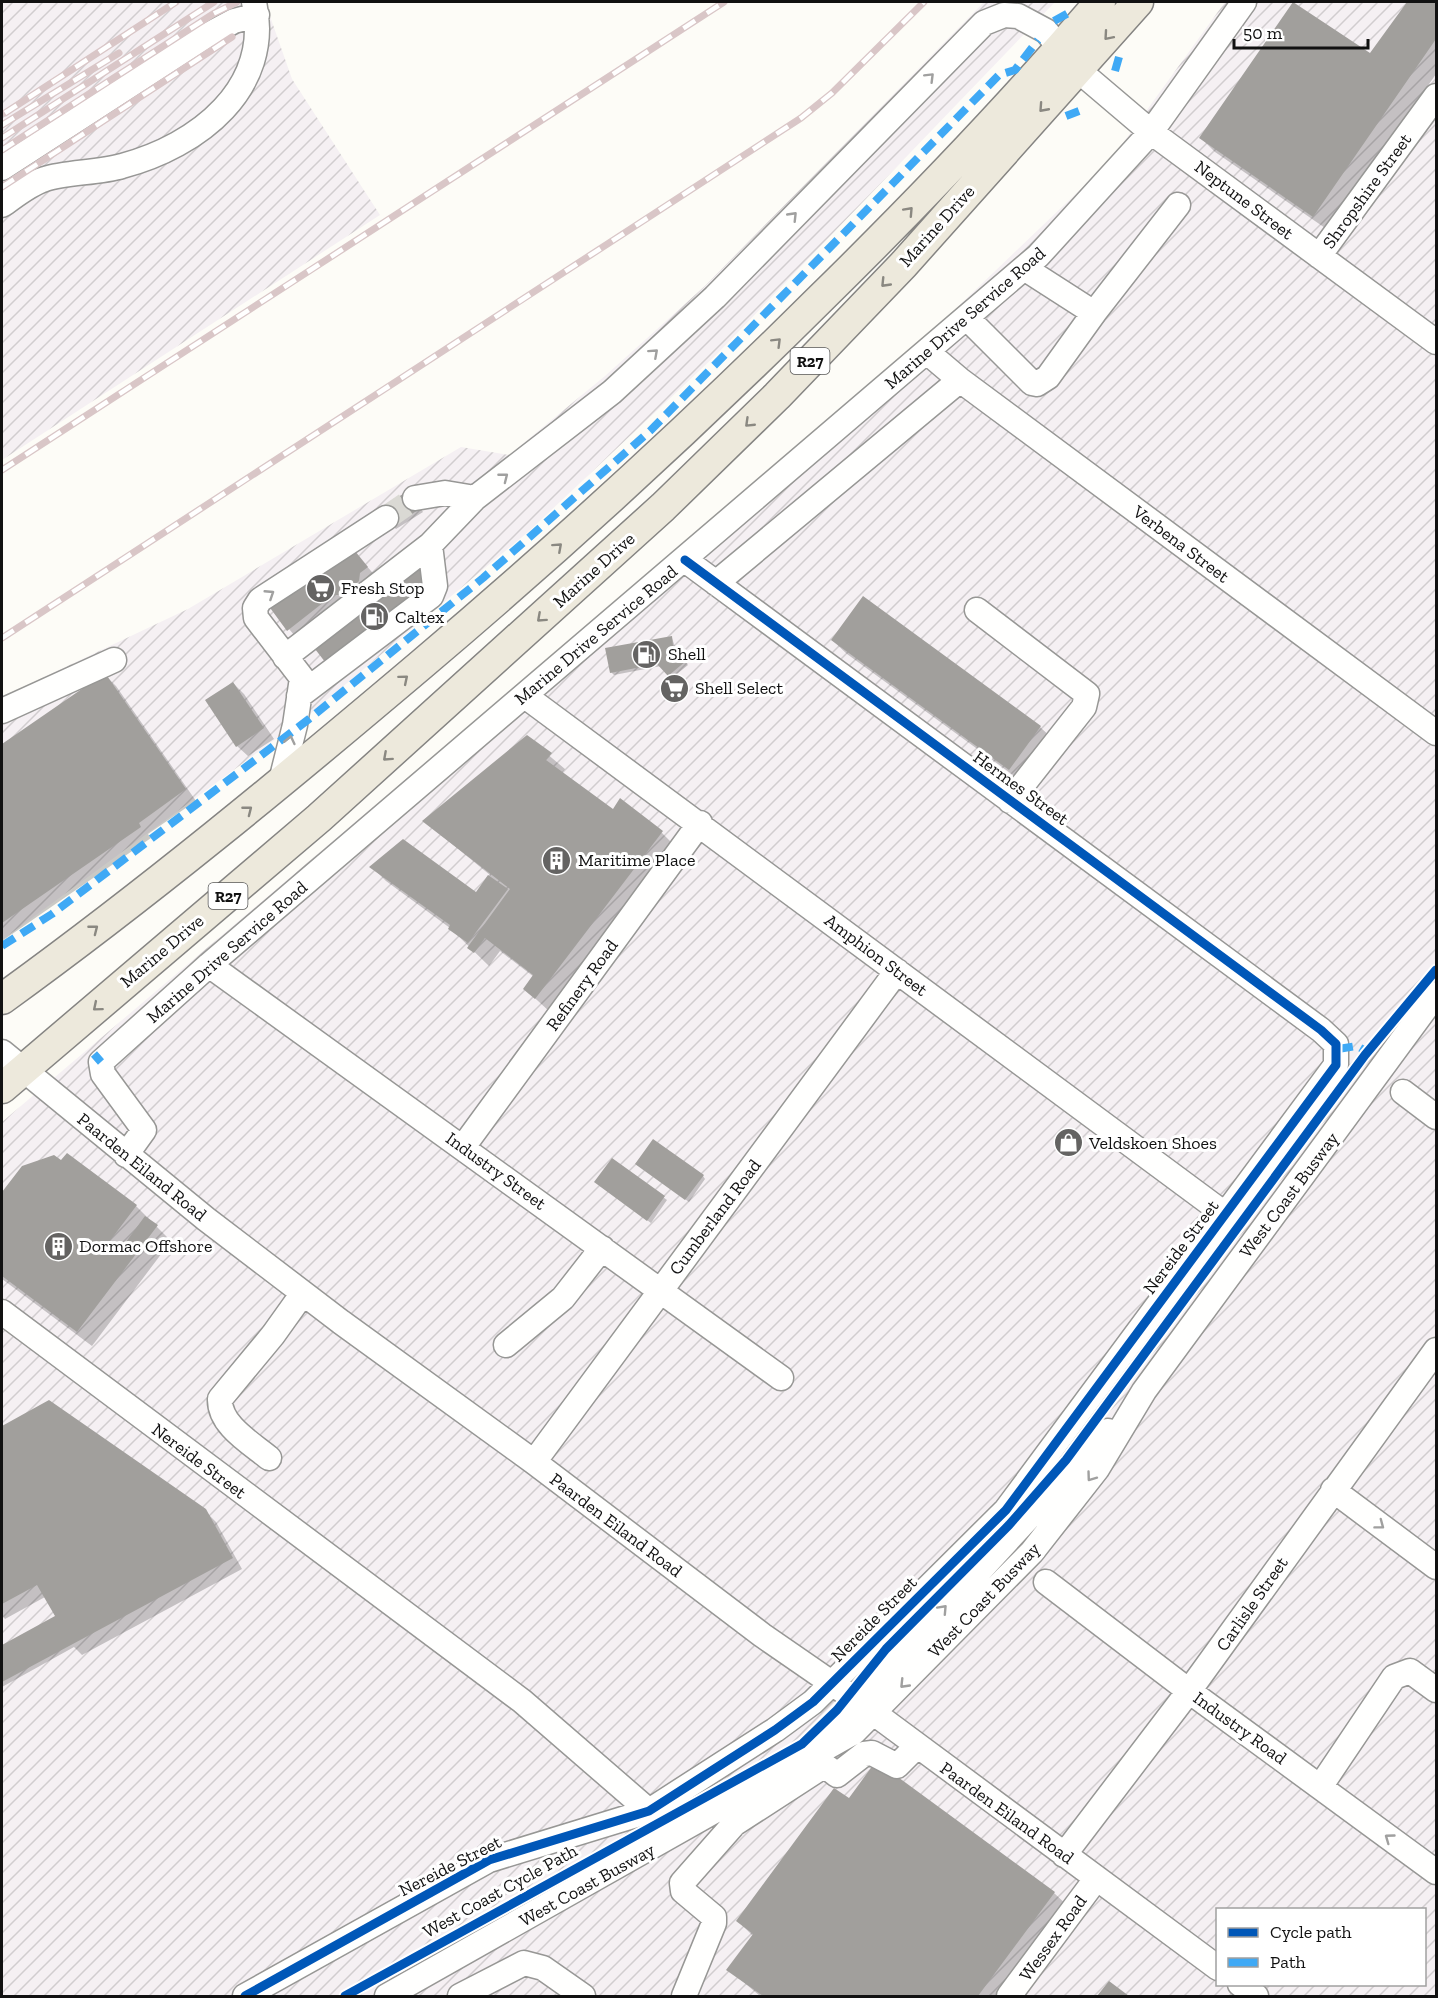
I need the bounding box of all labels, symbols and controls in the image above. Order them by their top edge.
scale bar [1234,12,1368,50]
text: 50 m [1243,22,1283,44]
one-way arrow [1104,29,1115,40]
one-way arrow [923,74,934,85]
one-way arrow [1039,101,1050,112]
street label: Shropshire Street [1318,129,1416,253]
street label: Neptune Street [1190,156,1298,245]
street label: Marine Drive [895,181,979,271]
one-way arrow [902,208,913,218]
one-way arrow [786,213,797,224]
street label: Marine Drive Service Road [880,242,1050,394]
one-way arrow [881,277,892,287]
one-way arrow [770,338,780,349]
road number: R27 [790,348,830,374]
one-way arrow [647,349,658,360]
one-way arrow [746,416,757,427]
one-way arrow [497,474,508,485]
street label: Verbena Street [1128,500,1234,588]
street label: Marine Drive [549,528,639,612]
one-way arrow [551,543,562,554]
street label: Marine Drive Service Road [510,560,682,710]
supermarket icon: Fresh Stop [304,572,336,604]
place label: Fresh Stop [341,577,424,599]
one-way arrow [263,590,274,601]
fuel station icon: Caltex [358,601,390,633]
place label: Caltex [395,606,444,628]
one-way arrow [538,611,548,622]
fuel station icon: Shell [631,638,663,670]
place label: Shell [668,643,706,665]
supermarket icon: Shell Select [658,672,690,704]
one-way arrow [397,675,408,686]
place label: Shell Select [695,677,783,699]
one-way arrow [283,736,296,746]
street label: Hermes Street [969,746,1073,830]
one-way arrow [384,750,394,761]
one-way arrow [241,806,252,817]
building icon: Maritime Place [541,844,573,876]
place label: Maritime Place [578,849,695,871]
street label: Marine Drive Service Road [142,876,312,1028]
road number: R27 [208,883,248,909]
street label: Amphion Street [820,909,932,1001]
street label: Marine Drive [116,910,208,992]
one-way arrow [87,926,98,937]
street label: Refinery Road [542,935,623,1035]
one-way arrow [93,1000,104,1011]
street label: Paarden Eiland Road [73,1108,211,1226]
street label: Industry Street [442,1127,551,1215]
shop icon: Veldskoen Shoes [1052,1127,1084,1159]
street label: West Coast Busway [1235,1127,1344,1262]
place label: Veldskoen Shoes [1088,1132,1217,1154]
street label: Cumberland Road [664,1155,766,1279]
street label: Nereide Street [1138,1195,1224,1298]
building icon: Dormac Offshore [42,1230,74,1262]
place label: Dormac Offshore [79,1235,213,1257]
street label: Nereide Street [148,1418,251,1504]
street label: Paarden Eiland Road [545,1468,687,1582]
one-way arrow [1087,1470,1098,1481]
one-way arrow [1373,1518,1384,1529]
street label: West Coast Busway [923,1537,1045,1662]
street label: Carlisle Street [1211,1552,1293,1655]
street label: Nereide Street [827,1571,922,1666]
one-way arrow [936,1606,947,1617]
one-way arrow [901,1676,912,1687]
street label: Industry Road [1189,1687,1291,1769]
street label: Paarden Eiland Road [936,1757,1078,1869]
street label: Nereide Street [395,1831,505,1901]
one-way arrow [1385,1834,1396,1845]
street label: West Coast Busway [515,1838,659,1931]
street label: West Coast Cycle Path [419,1839,581,1943]
street label: Wessex Road [1015,1891,1092,1985]
legend [1216,1908,1426,1986]
text: Cycle path [1270,1921,1352,1943]
text: Path [1270,1951,1306,1973]

